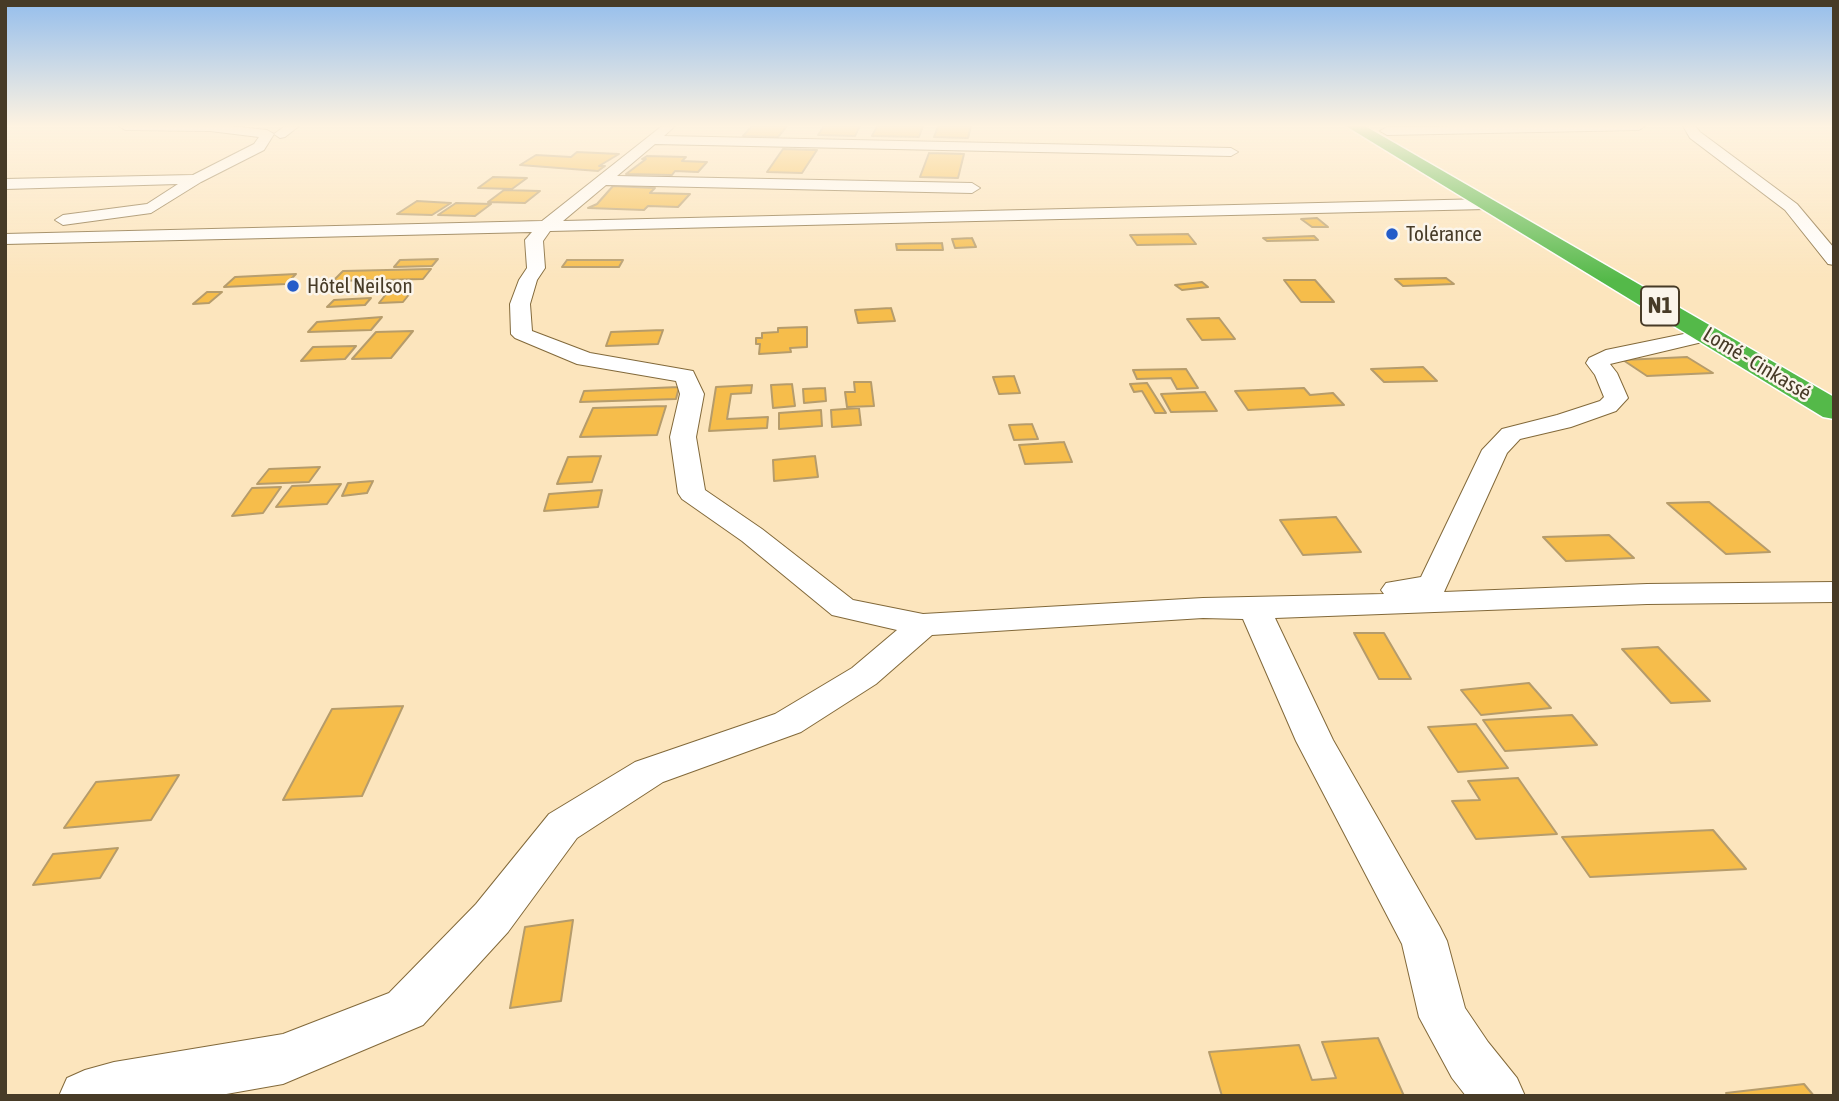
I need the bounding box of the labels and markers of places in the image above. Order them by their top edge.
place label: Tolérance [1406,221,1482,247]
marker: Tolérance [1384,226,1400,242]
place label: Hôtel Neilson [307,273,413,299]
marker: Hôtel Neilson [285,278,301,294]

